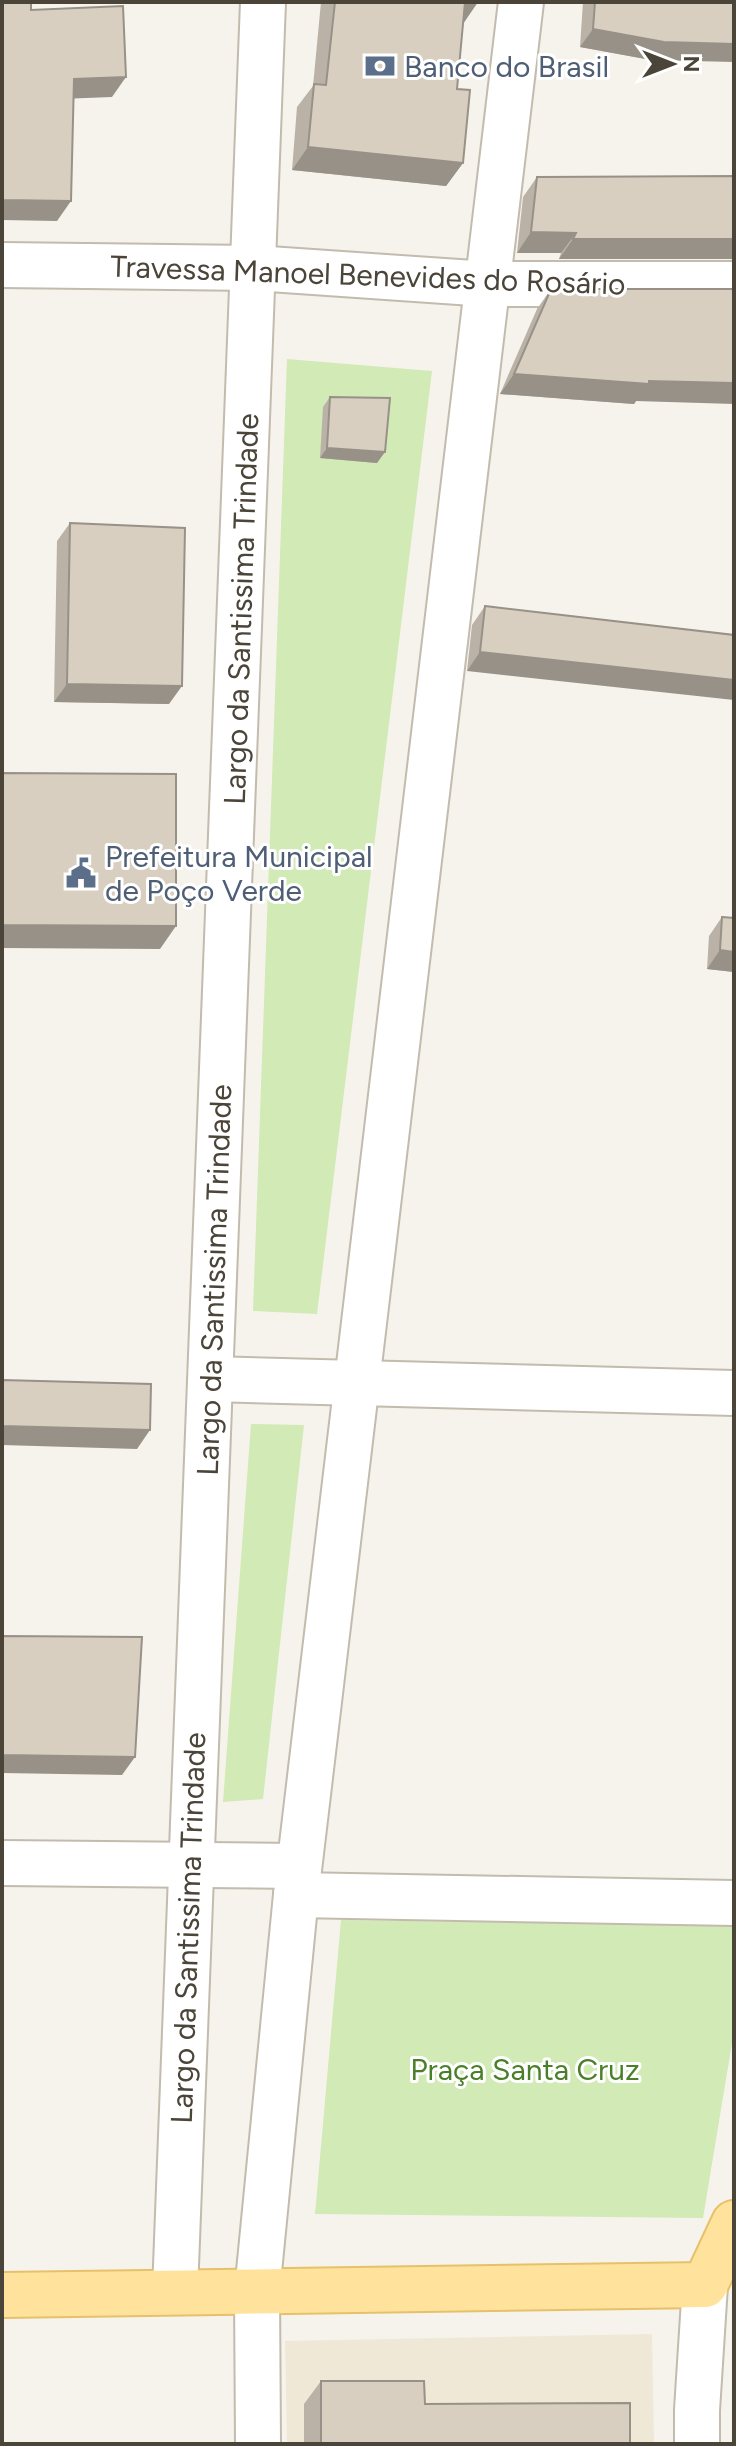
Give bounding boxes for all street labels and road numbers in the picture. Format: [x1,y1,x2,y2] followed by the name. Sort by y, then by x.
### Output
[110,248,626,302] street label: Travessa Manoel Benevides do Rosário
[216,413,266,805] street label: Largo da Santissima Trindade
[189,1084,239,1476] street label: Largo da Santissima Trindade
[163,1732,213,2124] street label: Largo da Santissima Trindade

